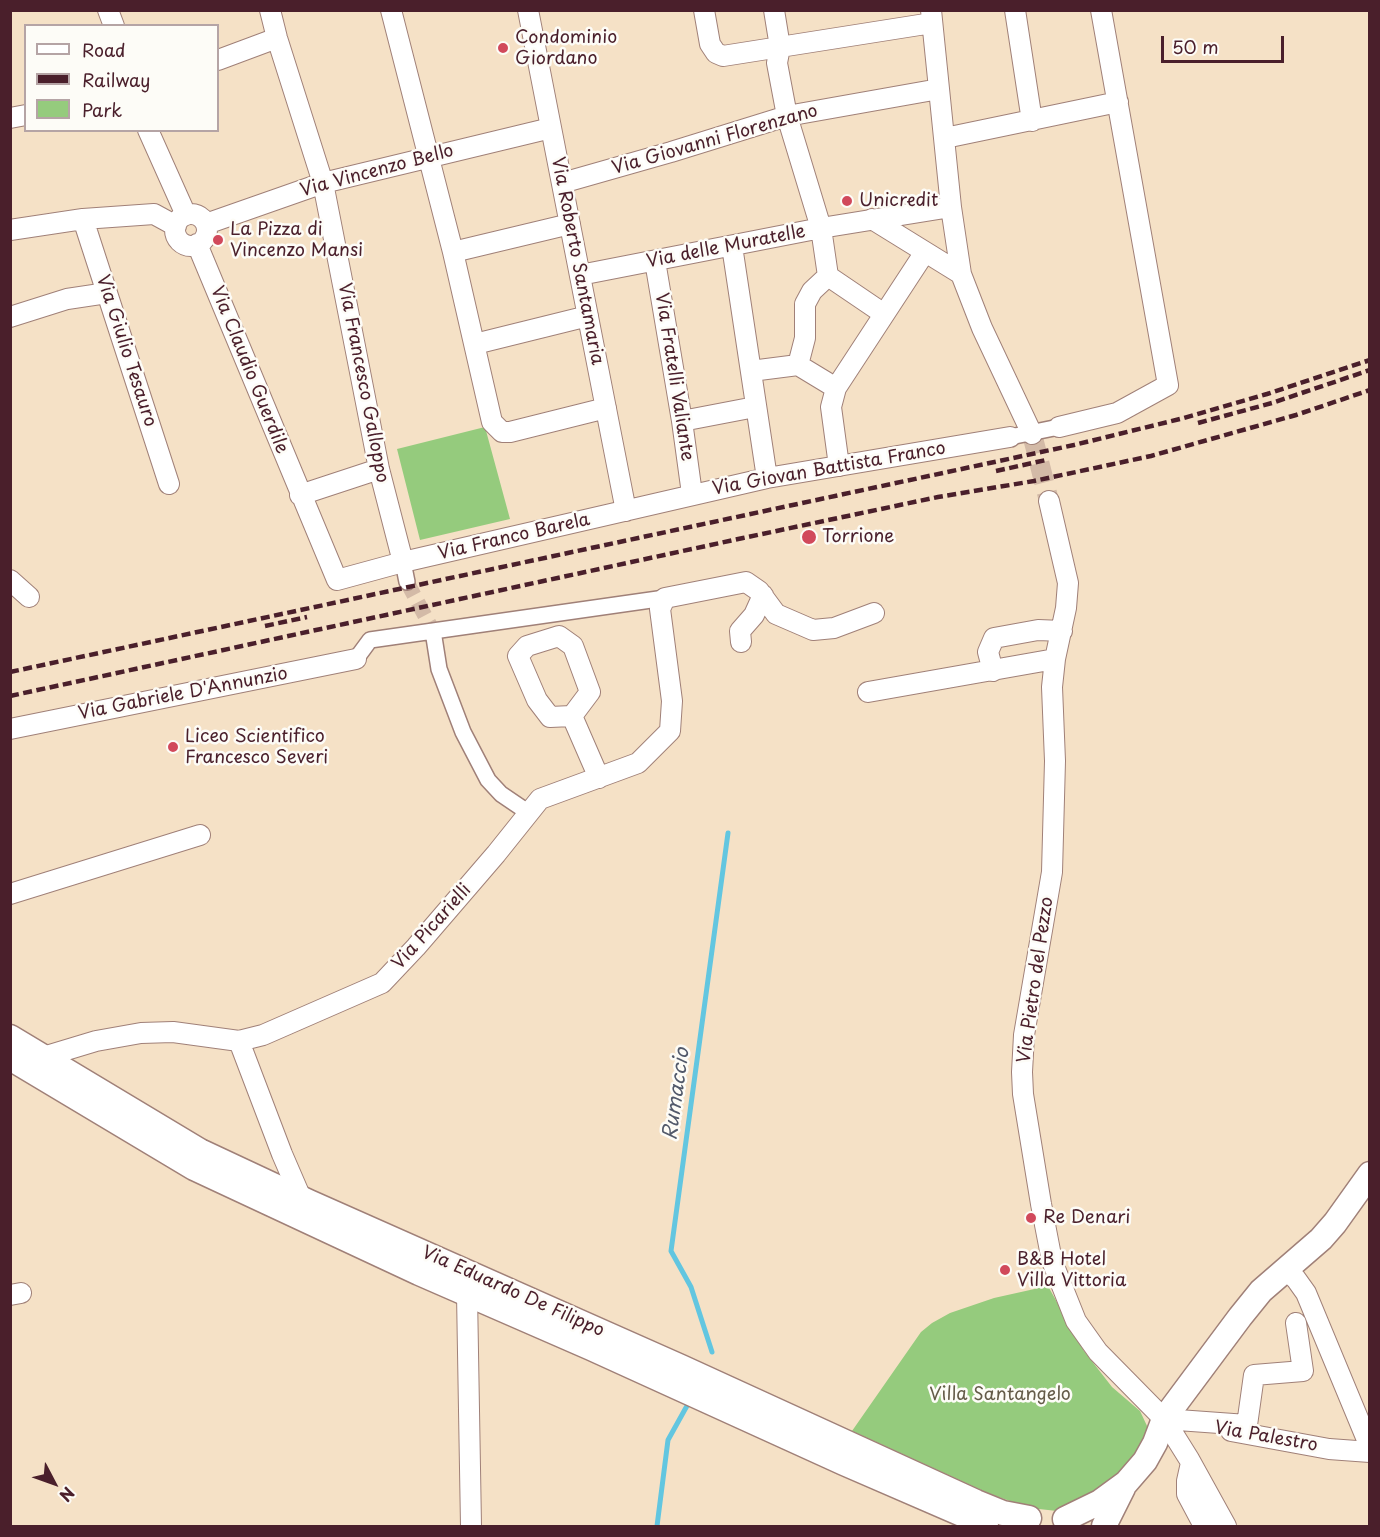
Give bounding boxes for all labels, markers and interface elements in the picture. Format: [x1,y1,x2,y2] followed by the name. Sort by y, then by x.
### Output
[24,24,219,132] legend
[1164,24,1287,62] scale bar
[515,27,617,70] place label: Condominio Giordano
[1172,33,1219,60] text: 50 m
[82,36,126,63] text: Road
[496,41,510,55] marker: Condominio Giordano
[82,66,150,93] text: Railway
[82,96,122,123] text: Park
[610,100,820,180] street label: Via Giovanni Florenzano
[298,140,456,202] street label: Via Vincenzo Bello
[546,155,608,367] street label: Via Roberto Santamaria
[859,190,938,212] place label: Unicredit
[840,194,854,208] marker: Unicredit
[230,219,363,262] place label: La Pizza di Vincenzo Mansi
[645,221,807,273] street label: Via delle Muratelle
[211,233,225,247] marker: La Pizza di Vincenzo Mansi
[91,272,161,430] street label: Via Giulio Tesauro
[333,281,393,485] street label: Via Francesco Galloppo
[205,283,293,457] street label: Via Claudio Guerdile
[650,291,698,463] street label: Via Fratelli Valiante
[711,438,947,500] street label: Via Giovan Battista Franco
[436,509,592,565] street label: Via Franco Barela
[822,526,894,548] place label: Torrione
[800,528,818,546] marker: Torrione
[76,663,290,725] street label: Via Gabriele D'Annunzio
[185,726,328,768] place label: Liceo Scientifico Francesco Severi
[166,740,180,754] marker: Liceo Scientifico Francesco Severi
[388,880,476,974] street label: Via Picarielli
[1014,895,1058,1065] street label: Via Pietro del Pezzo
[659,1046,695,1142] water label: Rumaccio
[1043,1207,1130,1229] place label: Re Denari
[1024,1211,1038,1225] marker: Re Denari
[418,1242,608,1342] street label: Via Eduardo De Filippo
[1017,1249,1126,1292] place label: B&B Hotel Villa Vittoria
[998,1263,1012,1277] marker: B&B Hotel Villa Vittoria
[929,1384,1071,1406] park label: Villa Santangelo
[1213,1417,1319,1457] street label: Via Palestro
[24,1453,84,1513] north arrow
[54,1482,81,1507] text: N

